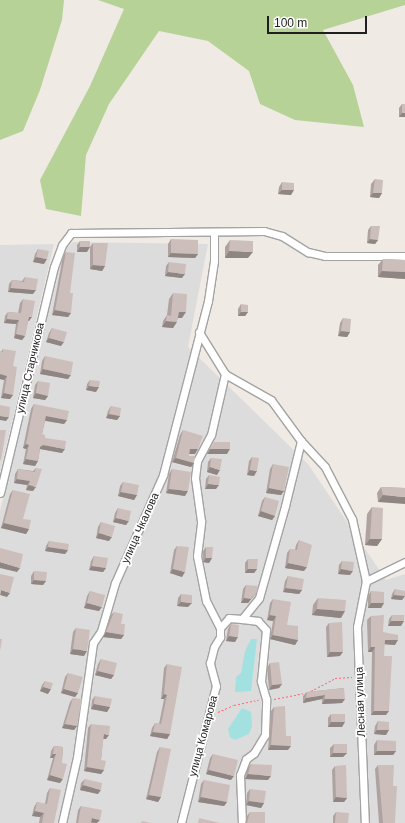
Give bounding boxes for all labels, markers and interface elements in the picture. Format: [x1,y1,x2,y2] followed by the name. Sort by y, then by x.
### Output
[269,8,369,34] scale bar
[274,16,307,30] text: 100 m
[13,321,47,415] street label: улица Старчикова
[118,490,162,566] street label: улица Чкалова
[352,667,368,737] street label: Лесная улица
[186,694,220,778] street label: улица Комарова

